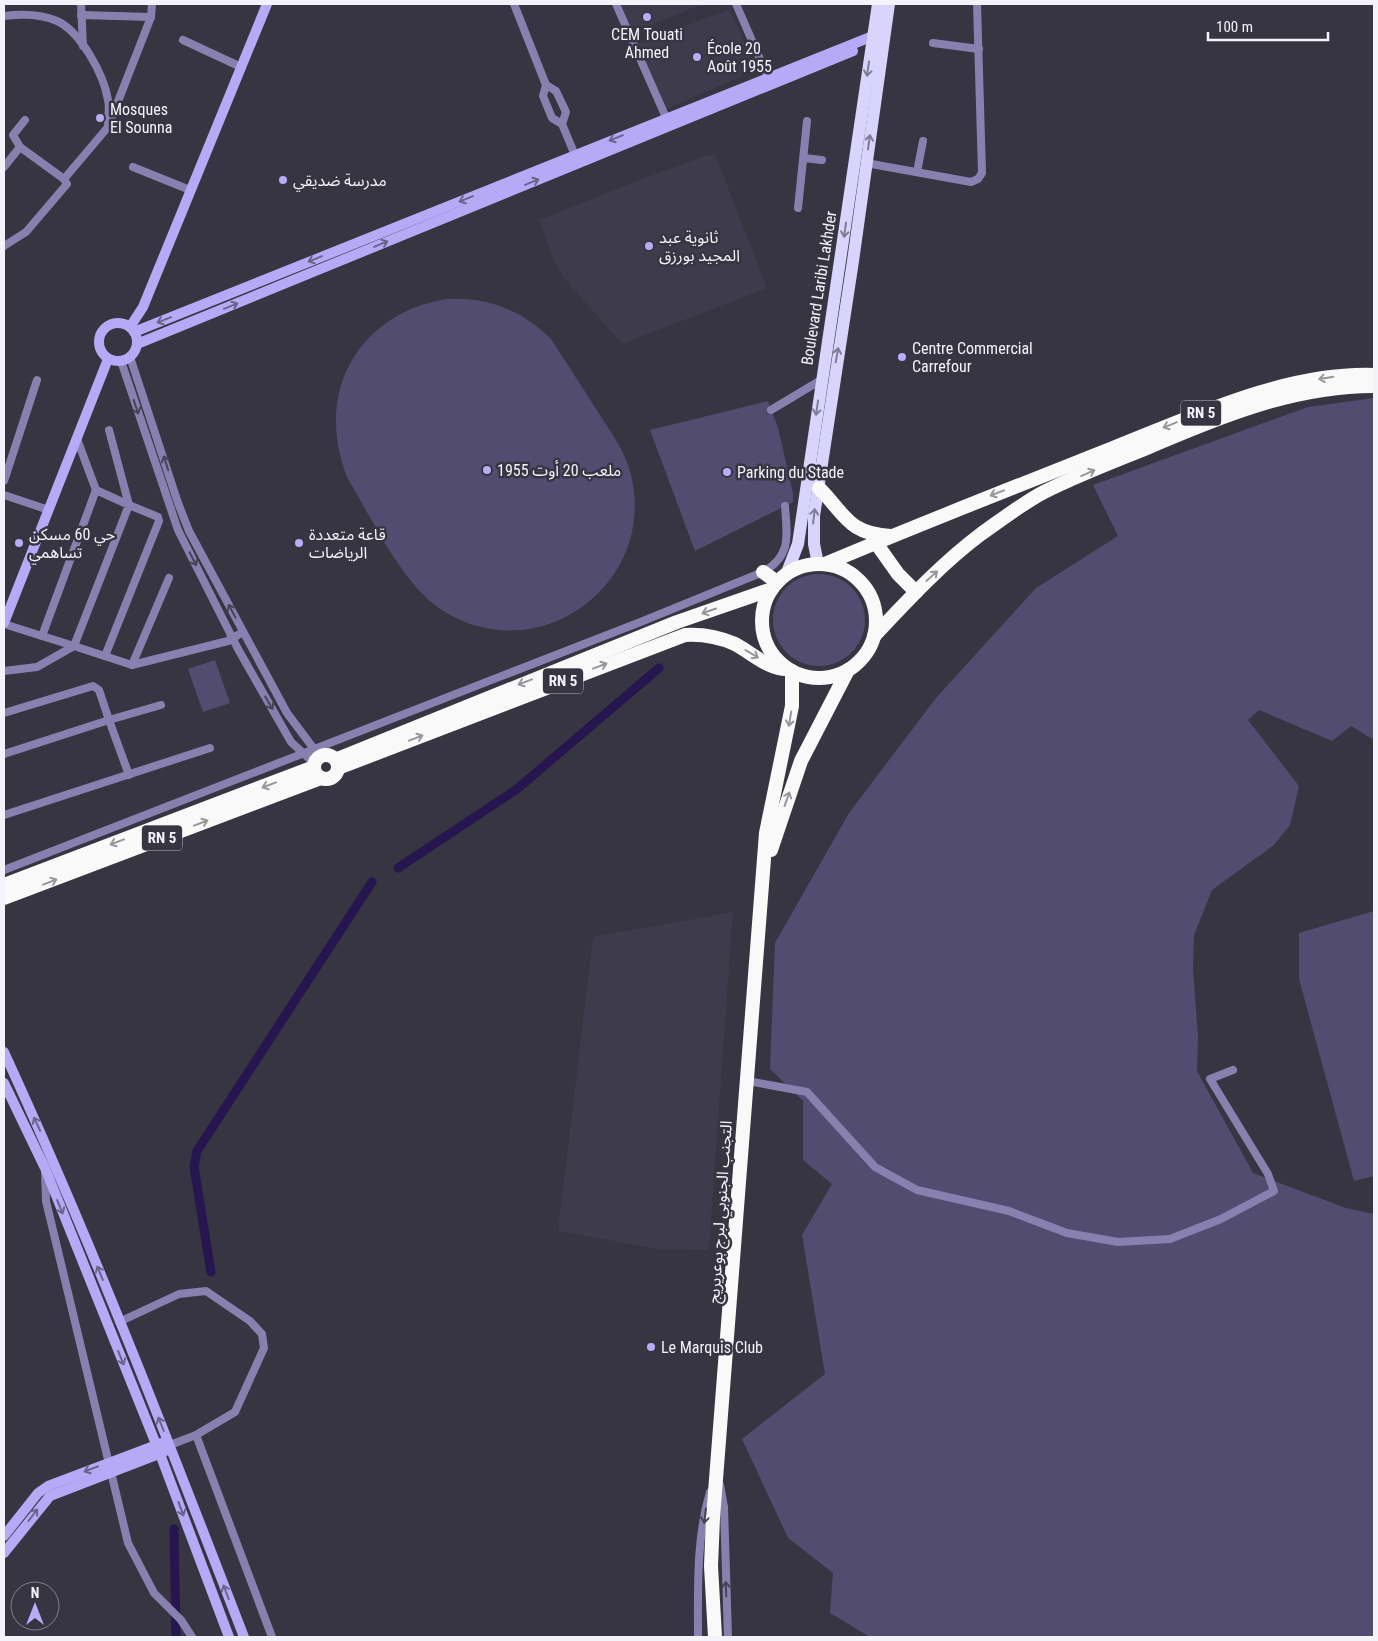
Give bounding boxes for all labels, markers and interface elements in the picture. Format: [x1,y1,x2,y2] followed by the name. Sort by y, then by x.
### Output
[1208,10,1328,42] scale bar
[641,11,653,23] marker: CEM Touati Ahmed
[1216,18,1253,36] text: 100 m
[611,25,683,62] place label: CEM Touati Ahmed
[707,39,772,76] place label: École 20 Août 1955
[691,51,703,63] marker: École 20 Août 1955
[862,61,872,77] one-way arrow
[110,100,173,137] place label: Mosques El Sounna
[94,112,106,124] marker: Mosques El Sounna
[609,134,624,144] one-way arrow
[864,135,874,151] one-way arrow
[293,171,387,192] place label: مدرسة ضديقي
[277,174,289,186] marker: مدرسة ضديقي
[524,177,539,186] one-way arrow
[458,195,474,204] one-way arrow
[797,209,841,366] street label: Boulevard Laribi Lakhder
[840,222,850,238] one-way arrow
[659,228,740,265] place label: ثانوية عبد المجيد بورزق
[373,239,388,248] one-way arrow
[643,240,655,252] marker: ثانوية عبد المجيد بورزق
[308,255,323,265] one-way arrow
[223,300,238,310] one-way arrow
[157,316,172,325] one-way arrow
[912,339,1033,376] place label: Centre Commercial Carrefour
[833,347,843,363] one-way arrow
[896,351,908,363] marker: Centre Commercial Carrefour
[1318,374,1334,384] one-way arrow
[132,399,142,415] one-way arrow
[812,400,822,416] one-way arrow
[1181,400,1221,426] road number: RN 5
[1163,421,1179,430] one-way arrow
[161,455,171,471] one-way arrow
[497,460,621,480] place label: ملعب 20 أوت 1955
[737,463,844,482] place label: Parking du Stade
[481,464,493,476] marker: ملعب 20 أوت 1955
[721,466,733,478] marker: Parking du Stade
[1080,468,1095,477] one-way arrow
[990,489,1005,498] one-way arrow
[809,508,819,524] one-way arrow
[29,525,115,564] place label: حي 60 مسكن تساهمي
[309,525,386,562] place label: قاعة متعددة الرياضات
[13,537,25,549] marker: حي 60 مسكن تساهمي
[293,537,305,549] marker: قاعة متعددة الرياضات
[188,552,198,567] one-way arrow
[926,570,939,582] one-way arrow
[227,604,236,619] one-way arrow
[702,607,718,616] one-way arrow
[745,650,759,660] one-way arrow
[592,661,607,670] one-way arrow
[543,668,583,694] road number: RN 5
[518,678,533,687] one-way arrow
[264,695,274,710] one-way arrow
[785,711,795,727] one-way arrow
[408,733,423,742] one-way arrow
[262,780,277,790] one-way arrow
[783,792,792,808] one-way arrow
[193,818,208,827] one-way arrow
[142,826,182,850] road number: RN 5
[110,838,125,847] one-way arrow
[42,877,57,886] one-way arrow
[32,1117,41,1132] one-way arrow
[704,1120,739,1304] street label: التجنب الجنوبي لبرج بوعريريج
[56,1199,65,1214] one-way arrow
[95,1266,104,1282] one-way arrow
[661,1338,763,1357] place label: Le Marquis Club
[645,1341,657,1353] marker: Le Marquis Club
[117,1350,126,1365] one-way arrow
[156,1417,166,1432] one-way arrow
[84,1465,99,1474] one-way arrow
[177,1501,186,1516] one-way arrow
[700,1508,710,1524] one-way arrow
[28,1509,39,1522] one-way arrow
[10,1581,60,1631] north arrow
[721,1581,731,1597] one-way arrow
[31,1585,39,1601] text: N
[221,1585,230,1600] one-way arrow

